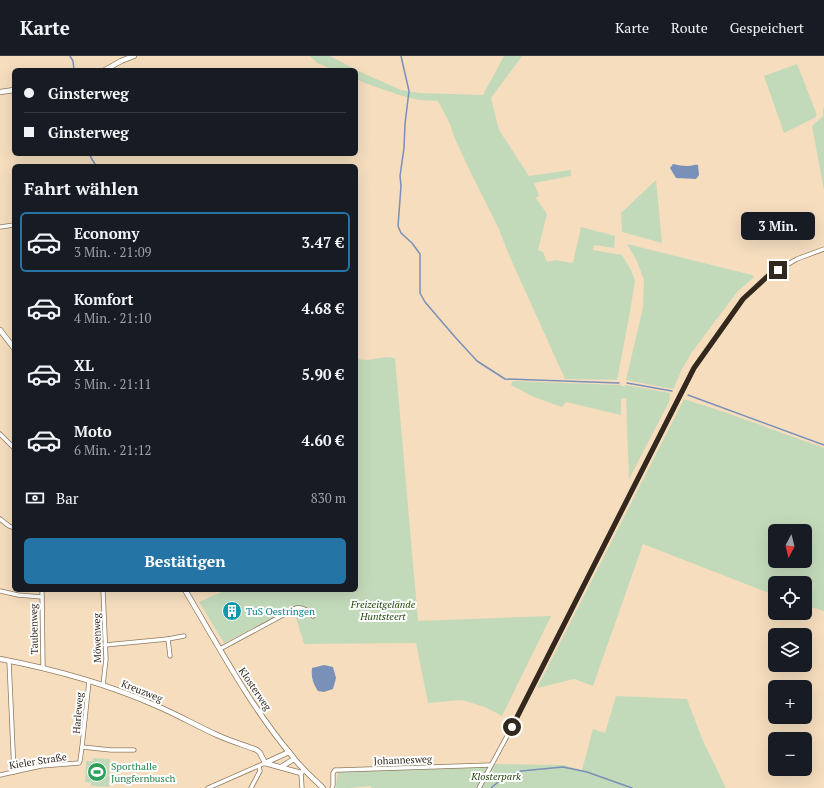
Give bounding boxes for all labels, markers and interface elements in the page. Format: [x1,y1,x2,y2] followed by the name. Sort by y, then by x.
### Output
[20,15,70,40] text: Karte
[615,18,649,37] text: Karte
[671,18,708,37] text: Route
[730,18,804,37] text: Gespeichert
[48,83,129,103] text: Ginsterweg
[48,122,129,142] text: Ginsterweg
[24,176,139,200] text: Fahrt wählen
[741,212,815,240] callout: 3 Min.
[758,217,798,235] text: 3 Min.
[74,223,139,243] text: Economy
[26,224,62,260] icon: car
[302,232,344,252] text: 3.47 €
[74,243,152,261] text: 3 Min. · 21:09
[769,261,787,279] route end
[74,289,133,309] text: Komfort
[26,290,62,326] icon: car
[302,298,344,318] text: 4.68 €
[74,309,152,327] text: 4 Min. · 21:10
[74,355,94,375] text: XL
[26,356,62,392] icon: car
[302,364,344,384] text: 5.90 €
[74,375,152,393] text: 5 Min. · 21:11
[74,421,112,441] text: Moto
[26,422,62,458] icon: car
[302,430,344,450] text: 4.60 €
[74,441,152,459] text: 6 Min. · 21:12
[24,487,46,509] icon: cash
[56,488,79,508] text: Bar
[311,489,346,507] text: 830 m
[768,524,812,568] north arrow
[768,524,812,776] map controls
[24,538,346,584] button: Bestätigen
[768,576,812,620] button: locate
[350,598,416,623] park label: Freizeitgelände Huntsteert
[221,600,243,622] building icon: TuS Oestringen
[27,603,41,654] street label: Taubenweg
[246,605,315,618] place label: TuS Oestringen
[90,612,104,663] street label: Möwenweg
[768,628,812,672] button: layers
[236,665,275,714] street label: Klosterweg
[119,677,165,705] street label: Kreuzweg
[768,680,812,724] button: +
[70,691,86,734] street label: Harleweg
[503,718,521,736] route start
[768,732,812,776] button: −
[8,750,68,772] street label: Kieler Straße
[374,752,433,768] street label: Johannesweg
[111,760,176,785] place label: Sporthalle Jungfernbusch
[86,761,108,783] sports icon: Sporthalle Jungfernbusch
[470,770,521,783] park label: Klosterpark

